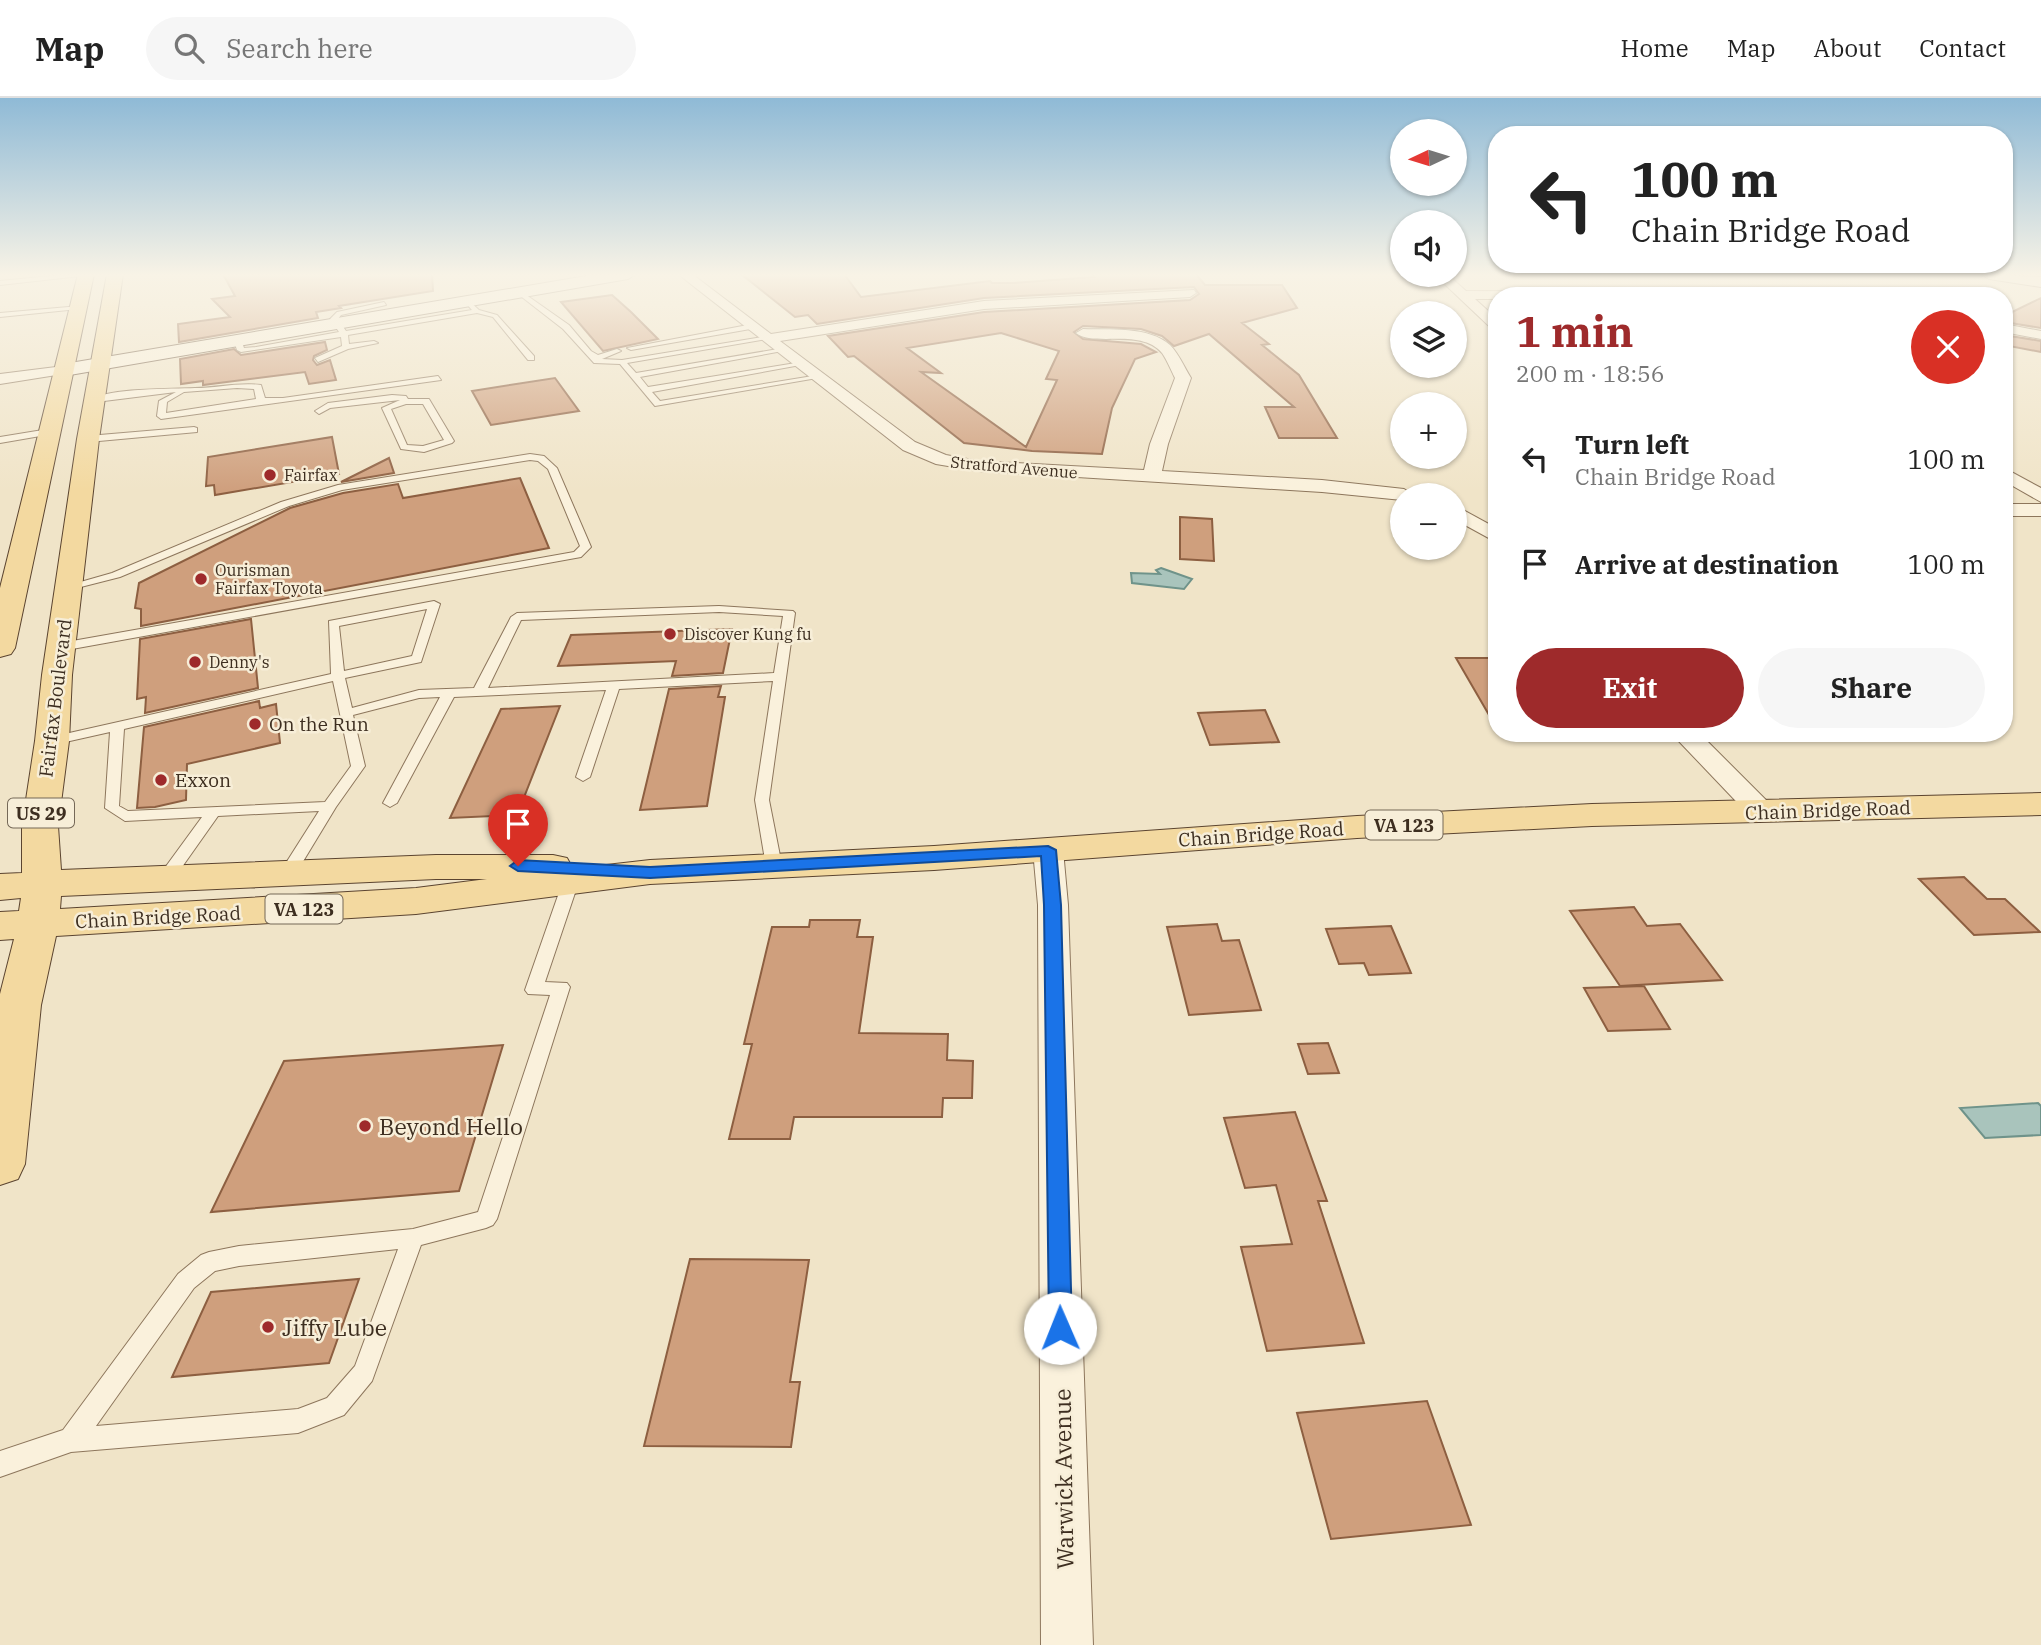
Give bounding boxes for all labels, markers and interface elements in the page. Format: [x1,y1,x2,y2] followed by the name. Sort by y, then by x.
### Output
[146,17,636,80] search box
[35,27,104,70] text: Map
[170,29,208,67] icon: search
[226,31,373,65] text: Search here
[1621,32,1689,64] text: Home
[1727,32,1775,64] text: Map
[1813,32,1881,64] text: About
[1919,32,2006,64] text: Contact
[1390,119,1466,196] north arrow
[1390,119,1467,560] map controls
[1631,147,1778,210] text: 100 m
[1516,154,1607,245] icon: left
[1631,209,1910,251] text: Chain Bridge Road
[1390,210,1467,287] button: sound
[1390,301,1467,378] button: layers
[1516,304,1634,359] text: 1 min
[1911,310,1985,384] button: close
[1516,358,1665,388] text: 200 m · 18:56
[1390,392,1467,469] button: +
[1575,427,1689,461] text: Turn left
[1516,440,1554,478] icon: left
[1907,442,1985,476] text: 100 m
[950,451,1078,483] street label: Stratford Avenue
[1575,461,1776,491] text: Chain Bridge Road
[284,465,338,485] place label: Fairfax
[262,467,278,483] marker: Fairfax
[1390,483,1467,560] button: −
[1516,545,1554,583] icon: arrive
[1575,547,1839,581] text: Arrive at destination
[1907,547,1985,581] text: 100 m
[215,560,323,598] place label: Ourisman Fairfax Toyota
[193,571,209,587] marker: Ourisman Fairfax Toyota
[33,617,77,779] street label: Fairfax Boulevard
[684,624,812,644] place label: Discover Kung fu
[662,626,678,642] marker: Discover Kung fu
[1516,648,1744,728] button: Exit
[1758,648,1985,728] button: Share
[209,652,270,672] place label: Denny's
[187,654,203,670] marker: Denny's
[269,712,369,736] place label: On the Run
[247,716,263,732] marker: On the Run
[175,768,231,792] place label: Exxon
[153,772,169,788] marker: Exxon
[488,794,548,866] pin
[1745,795,1911,825] street label: Chain Bridge Road
[8,798,74,828] road number: US 29
[499,805,537,843] icon: arrive
[1366,810,1442,840] road number: VA 123
[1177,816,1345,852] street label: Chain Bridge Road
[266,894,342,924] road number: VA 123
[75,901,241,933] street label: Chain Bridge Road
[379,1111,523,1141] place label: Beyond Hello
[357,1118,373,1134] marker: Beyond Hello
[1023,1291,1097,1365] position arrow
[282,1312,387,1342] place label: Jiffy Lube
[260,1319,276,1335] marker: Jiffy Lube
[1046,1388,1080,1570] street label: Warwick Avenue

